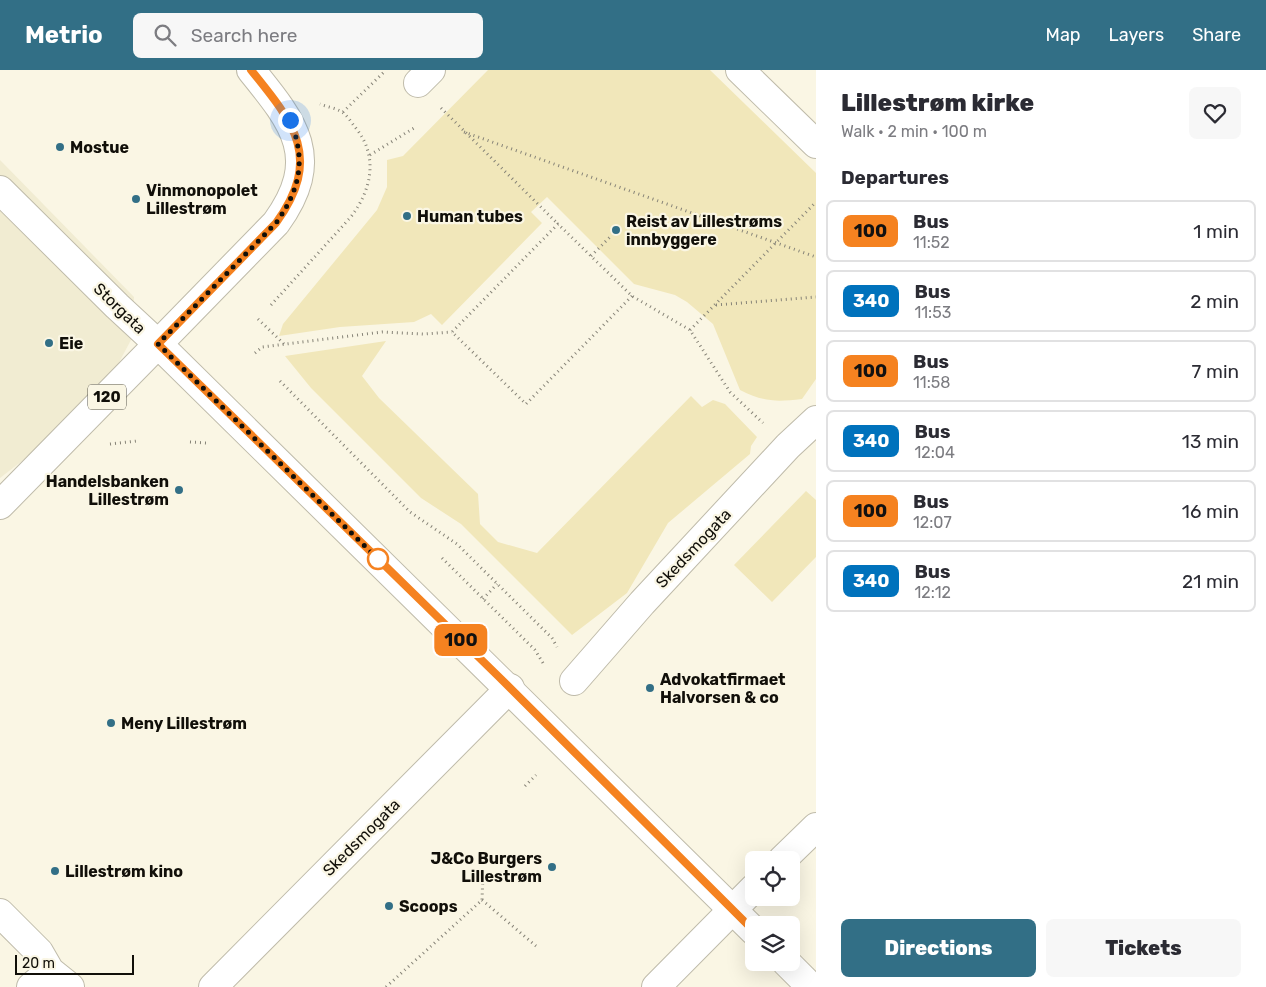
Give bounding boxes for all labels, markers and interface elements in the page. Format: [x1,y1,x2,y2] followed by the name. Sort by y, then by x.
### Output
[133,13,483,58] search box
[25,21,103,49] text: Metrio
[151,21,179,49] icon: search
[191,24,297,47] text: Search here
[1046,24,1081,46] text: Map
[1109,24,1164,46] text: Layers
[1192,24,1241,46] text: Share
[1189,87,1241,139] button: heart
[841,89,1034,117] text: Lillestrøm kirke
[278,108,303,133] your location
[841,122,987,141] text: Walk · 2 min · 100 m
[70,138,129,157] place label: Mostue
[54,141,66,153] marker: Mostue
[841,166,949,189] text: Departures
[146,181,258,218] place label: Vinmonopolet Lillestrøm
[130,193,142,205] marker: Vinmonopolet Lillestrøm
[417,207,523,226] place label: Human tubes
[401,210,413,222] marker: Human tubes
[913,210,949,233] text: Bus
[626,212,782,249] place label: Reist av Lillestrøms innbyggere
[854,220,887,242] text: 100
[1193,220,1239,243] text: 1 min
[610,224,622,236] marker: Reist av Lillestrøms innbyggere
[913,233,950,252] text: 11:52
[90,279,150,338] street label: Storgata
[914,280,950,303] text: Bus
[853,290,889,312] text: 340
[1190,290,1239,313] text: 2 min
[914,303,951,322] text: 11:53
[59,334,83,353] place label: Eie
[43,337,55,349] marker: Eie
[913,350,949,373] text: Bus
[854,360,887,382] text: 100
[1192,360,1239,383] text: 7 min
[913,373,950,392] text: 11:58
[88,384,126,410] road number: 120
[914,420,950,443] text: Bus
[853,430,889,452] text: 340
[1182,430,1239,453] text: 13 min
[914,443,955,462] text: 12:04
[46,472,169,509] place label: Handelsbanken Lillestrøm
[173,484,185,496] marker: Handelsbanken Lillestrøm
[913,490,949,513] text: Bus
[854,500,887,522] text: 100
[1182,500,1239,523] text: 16 min
[652,505,735,592] street label: Skedsmogata
[913,513,952,532] text: 12:07
[367,548,389,570] unlabelled marker
[914,560,950,583] text: Bus
[853,570,889,592] text: 340
[1182,570,1239,593] text: 21 min
[914,583,951,602] text: 12:12
[432,624,490,656] line badge: 100
[444,629,478,651] text: 100
[660,670,786,707] place label: Advokatfirmaet Halvorsen & co
[644,682,656,694] marker: Advokatfirmaet Halvorsen & co
[121,714,247,733] place label: Meny Lillestrøm
[105,717,117,729] marker: Meny Lillestrøm
[319,795,404,880] street label: Skedsmogata
[431,849,542,886] place label: J&Co Burgers Lillestrøm
[745,851,800,971] map controls
[745,851,800,906] button: locate
[546,861,558,873] marker: J&Co Burgers Lillestrøm
[65,862,183,881] place label: Lillestrøm kino
[49,865,61,877] marker: Lillestrøm kino
[399,897,458,916] place label: Scoops
[383,900,395,912] marker: Scoops
[745,916,800,971] button: layers
[841,919,1036,977] button: Directions
[1046,919,1241,977] button: Tickets
[15,952,134,975] scale bar
[22,955,55,972] text: 20 m

